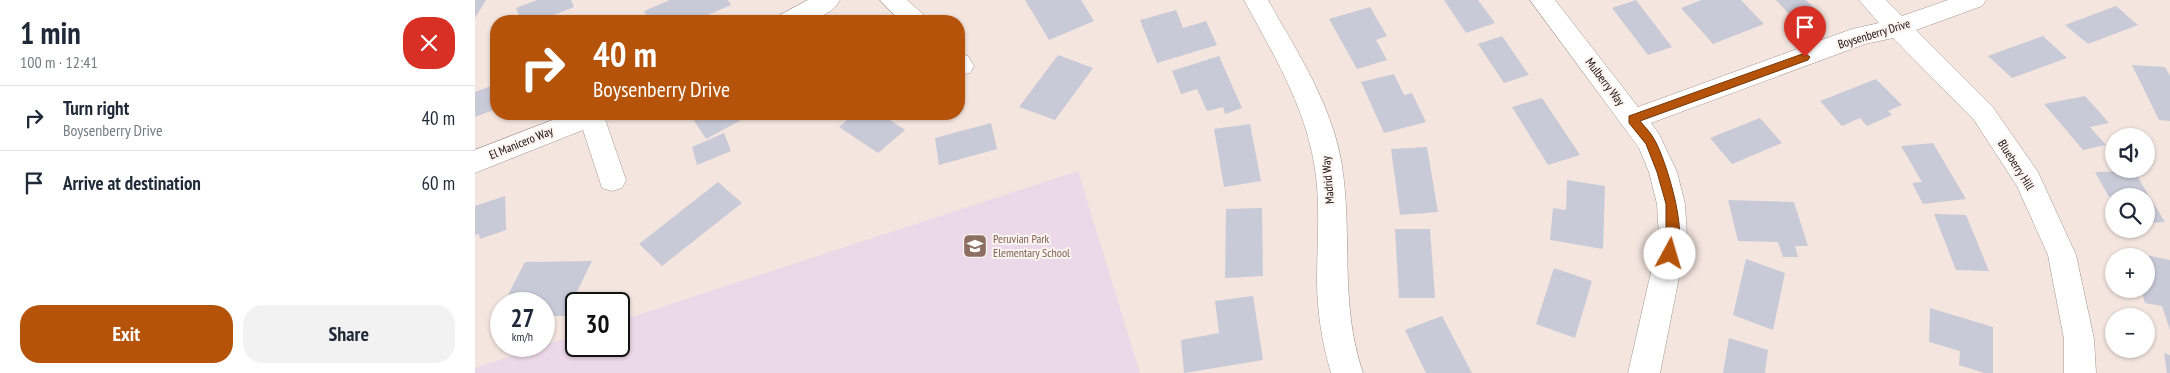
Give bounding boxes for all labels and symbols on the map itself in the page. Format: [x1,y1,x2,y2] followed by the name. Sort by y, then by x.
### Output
[1784,6,1826,57] pin
[1836,15,1912,52] street label: Boysenberry Drive
[1583,55,1628,109] street label: Mulberry Way
[487,123,555,162] street label: El Manicero Way
[1995,137,2038,193] street label: Blueberry Hill
[1318,155,1337,205] street label: Madrid Way
[1643,227,1695,279] position arrow
[993,231,1070,260] place label: Peruvian Park Elementary School
[962,233,988,259] school or university icon: Peruvian Park Elementary School
[565,292,630,357] speed limit sign: 30

